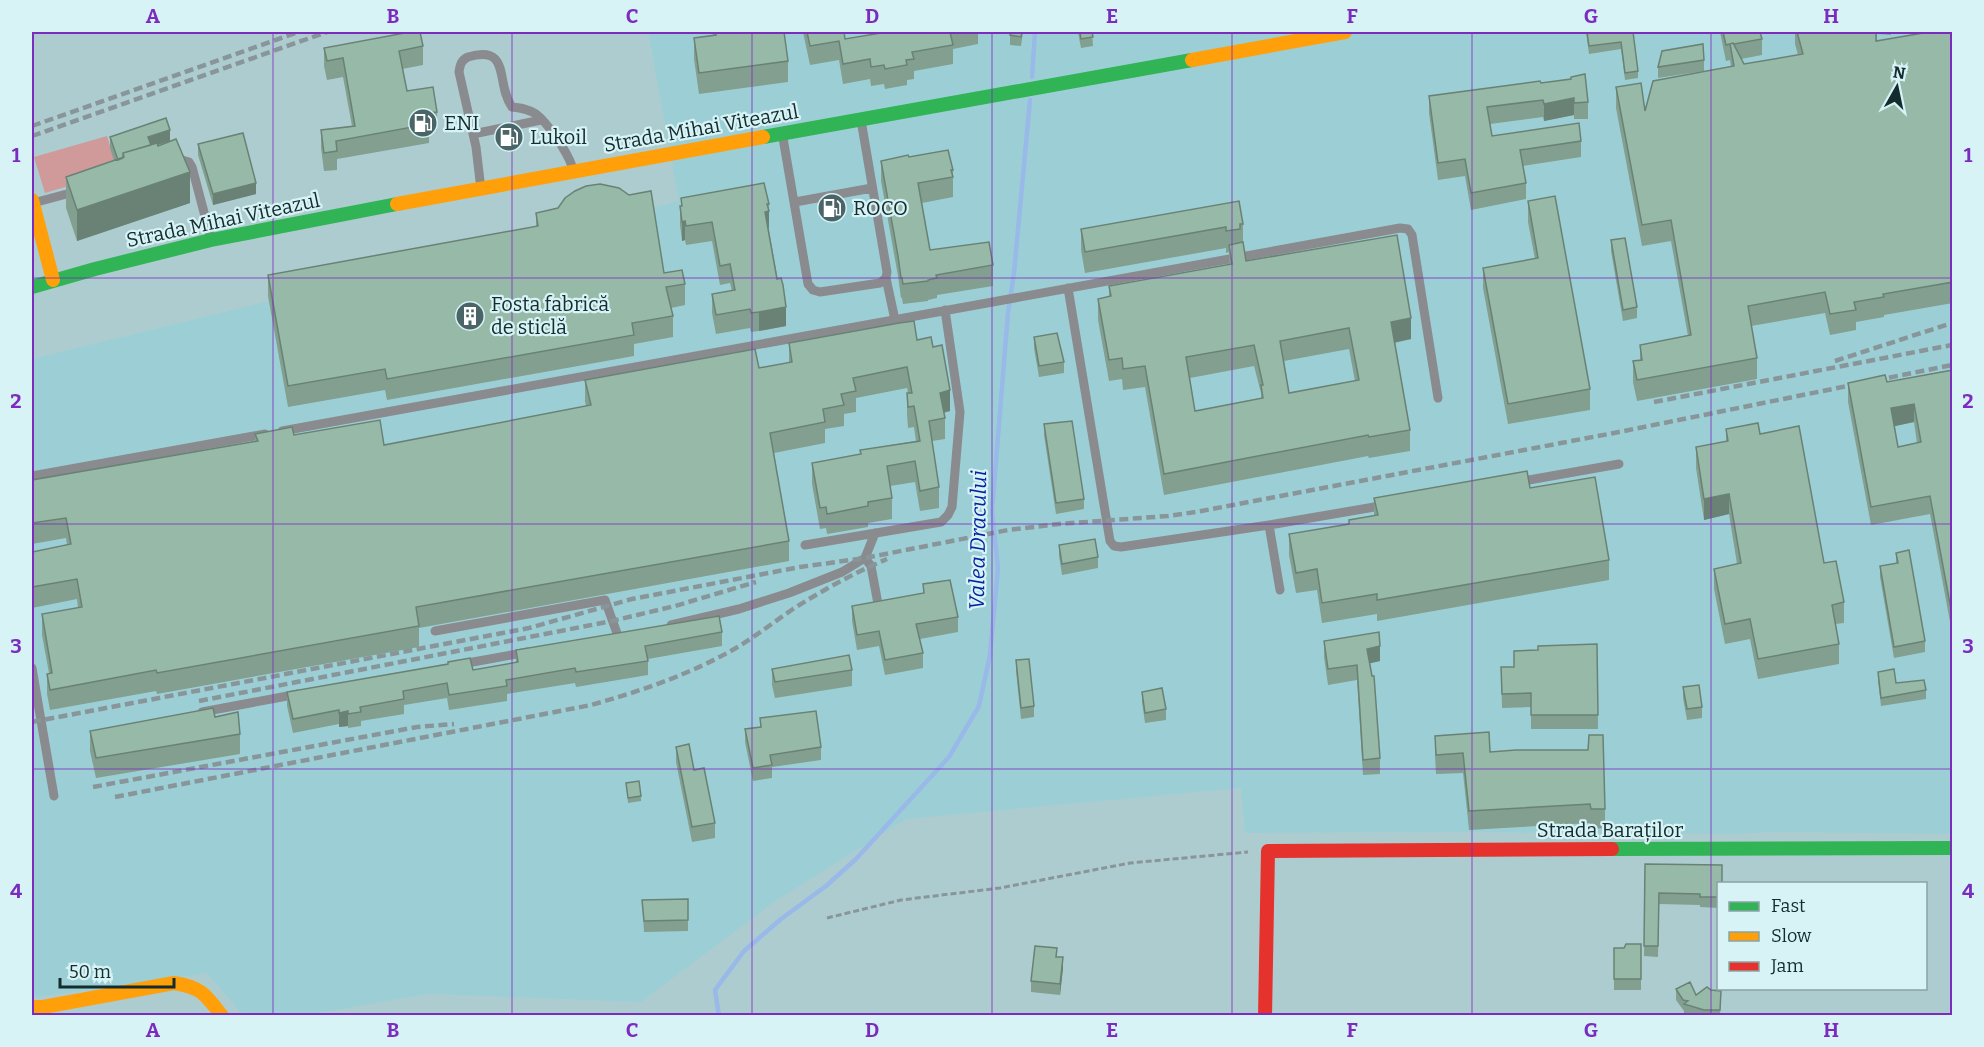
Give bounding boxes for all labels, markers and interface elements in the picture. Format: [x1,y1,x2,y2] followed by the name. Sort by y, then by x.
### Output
[146,4,161,28] text: A
[387,4,400,28] text: B
[626,4,638,28] text: C
[865,4,879,28] text: D
[1106,4,1118,28] text: E
[1346,4,1358,28] text: F
[1584,4,1598,28] text: G
[1823,4,1839,28] text: H
[1867,57,1927,117] north arrow
[1892,62,1907,83] text: N
[602,99,800,157] street label: Strada Mihai Viteazul
[407,107,439,139] fuel station icon: ENI
[444,111,479,135] place label: ENI
[493,121,525,153] fuel station icon: Lukoil
[530,125,587,149] place label: Lukoil
[12,143,21,167] text: 1
[1964,143,1973,167] text: 1
[124,188,322,252] street label: Strada Mihai Viteazul
[816,192,848,224] fuel station icon: ROCO
[853,196,908,220] place label: ROCO
[491,292,609,339] place label: Fosta fabrică de sticlă
[454,300,486,332] building icon: Fosta fabrică de sticlă
[10,389,22,413] text: 2
[1962,389,1974,413] text: 2
[964,470,992,610] water label: Valea Dracului
[10,634,22,658] text: 3
[1962,634,1974,658] text: 3
[1537,818,1683,843] street label: Strada Baraților
[10,879,22,903] text: 4
[1962,879,1974,903] text: 4
[1717,882,1927,990] legend
[1771,895,1806,917] text: Fast
[1771,925,1812,947] text: Slow
[60,951,174,989] scale bar
[1770,955,1804,977] text: Jam
[69,961,111,983] text: 50 m
[146,1018,161,1042] text: A
[387,1018,400,1042] text: B
[626,1018,638,1042] text: C
[865,1018,879,1042] text: D
[1106,1018,1118,1042] text: E
[1346,1018,1358,1042] text: F
[1584,1018,1598,1042] text: G
[1823,1018,1839,1042] text: H

